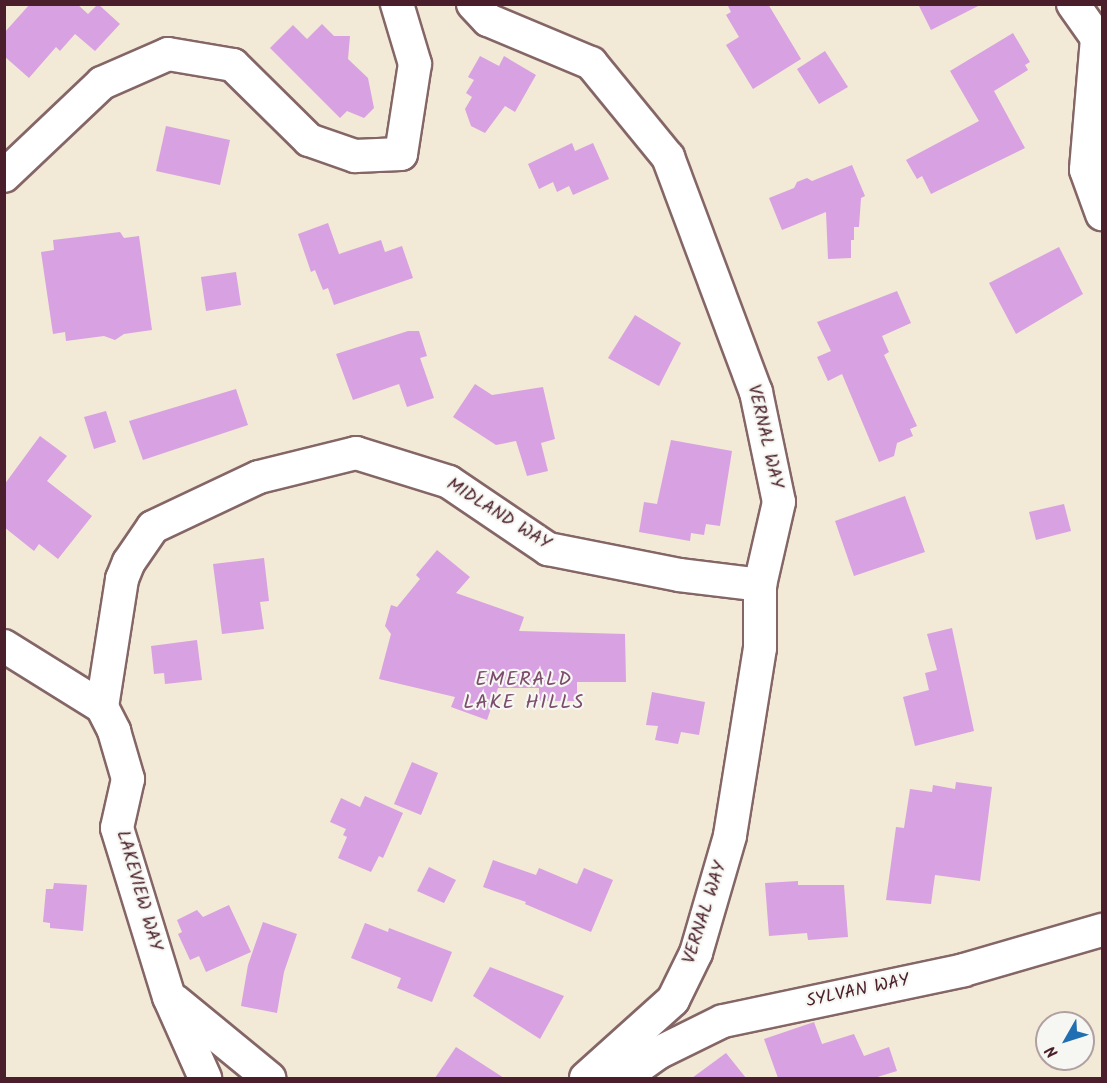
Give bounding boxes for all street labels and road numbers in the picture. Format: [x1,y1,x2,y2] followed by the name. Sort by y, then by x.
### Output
[742,383,786,491] street label: VERNAL WAY
[442,474,554,556] street label: MIDLAND WAY
[110,828,166,954] street label: LAKEVIEW WAY
[679,859,733,967] street label: VERNAL WAY
[804,971,912,1013] street label: SYLVAN WAY

